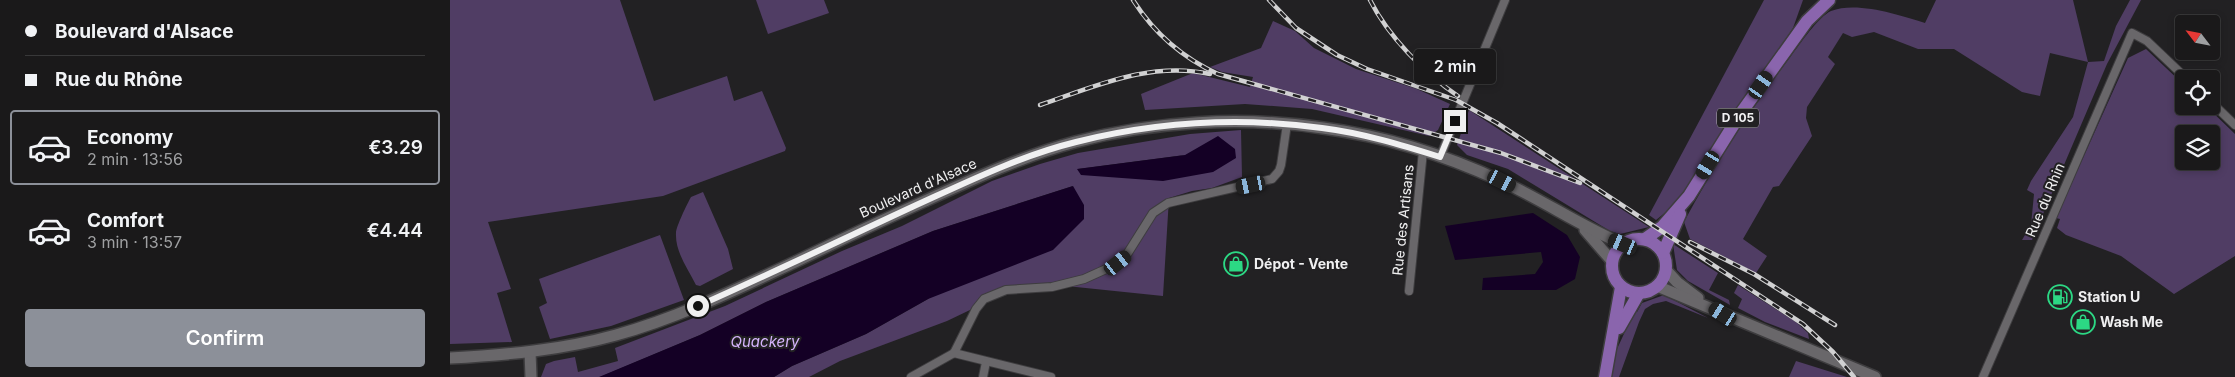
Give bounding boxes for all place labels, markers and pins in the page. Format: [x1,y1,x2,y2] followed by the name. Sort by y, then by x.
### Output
[1223,251,1249,277] shop icon: Dépot - Vente
[1254,255,1348,272] place label: Dépot - Vente
[2047,284,2073,310] fuel station icon: Station U
[2078,288,2140,305] place label: Station U
[2070,309,2096,335] shop icon: Wash Me
[2100,313,2163,330] place label: Wash Me

